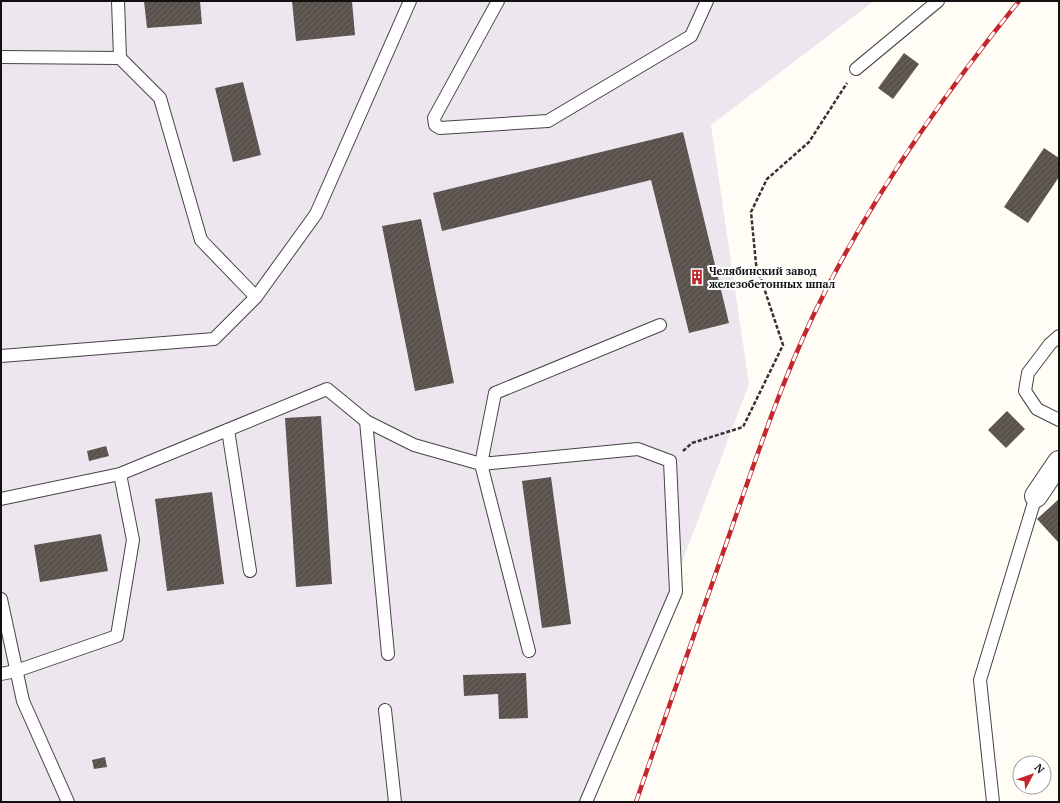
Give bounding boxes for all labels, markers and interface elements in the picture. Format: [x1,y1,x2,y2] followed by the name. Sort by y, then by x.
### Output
[709,264,836,291] place label: Челябинский завод железобетонных шпал
[688,268,706,286] building icon: Челябинский завод железобетонных шпал
[1012,755,1052,795] north arrow
[1032,761,1048,777] text: N

